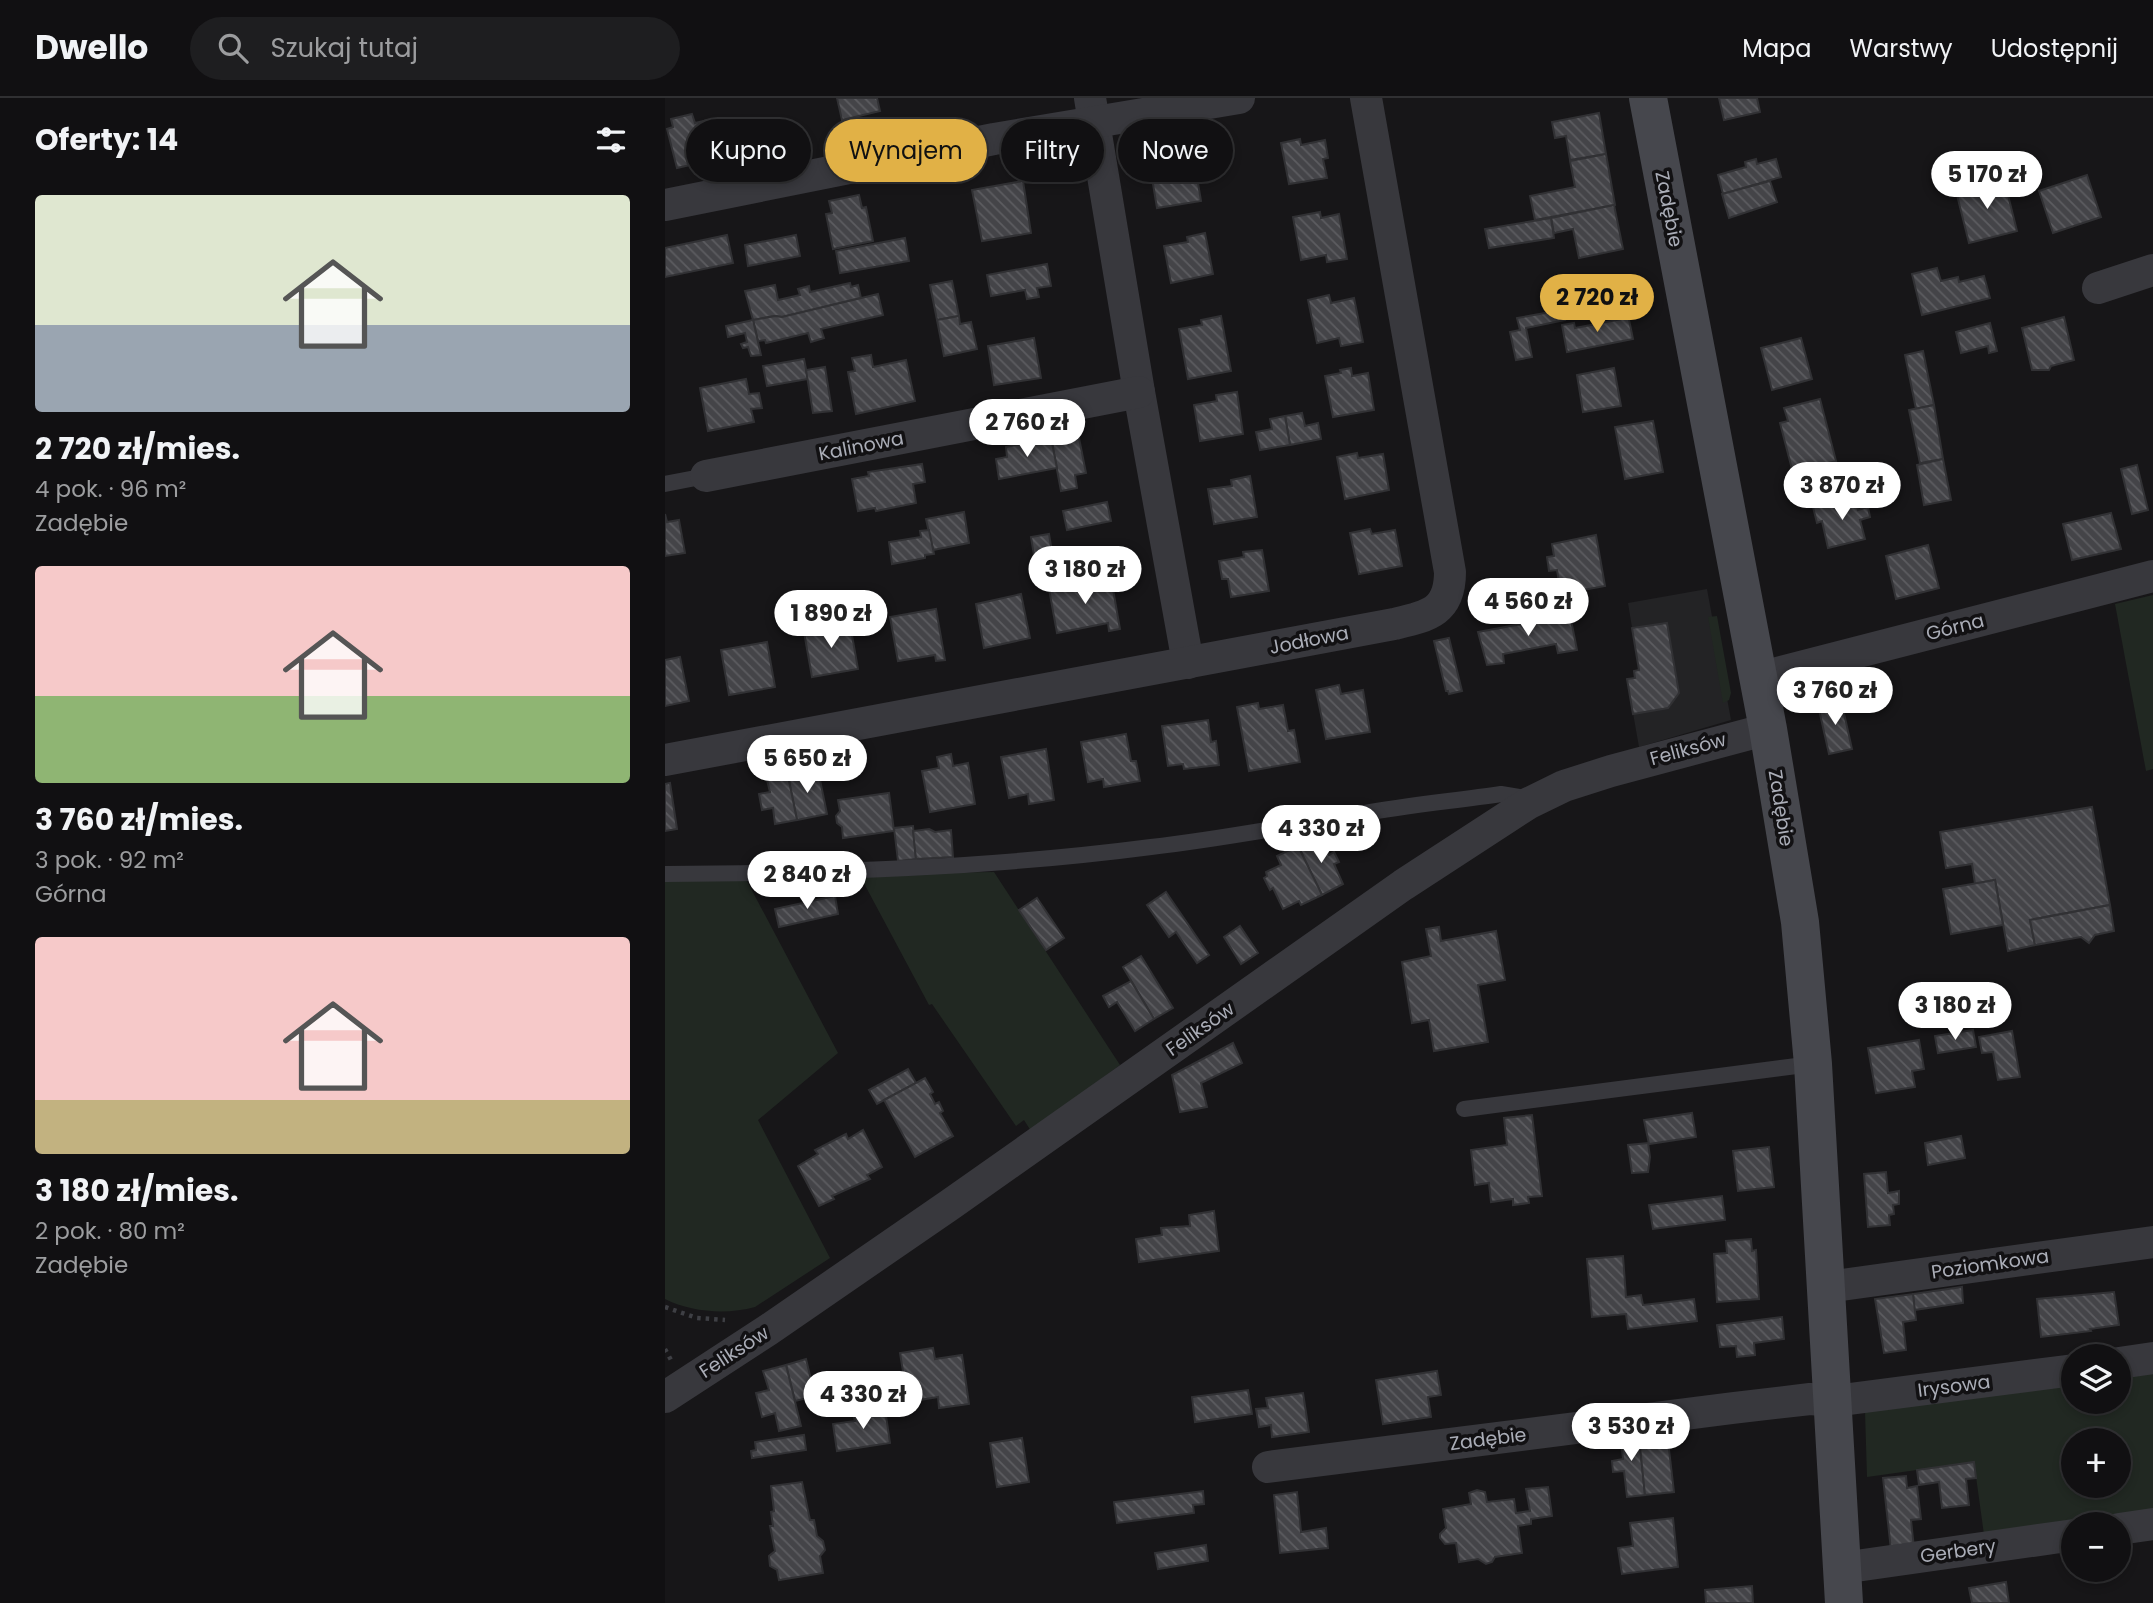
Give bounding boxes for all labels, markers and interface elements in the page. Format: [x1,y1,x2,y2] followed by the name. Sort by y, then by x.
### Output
[190,17,680,80] search box
[35,24,148,71] text: Dwello
[214,29,252,67] icon: search
[270,30,418,66] text: Szukaj tutaj
[1742,32,1812,65] text: Mapa
[1850,32,1953,65] text: Warstwy
[1991,32,2118,65] text: Udostępnij
[35,118,178,161] text: Oferty: 14
[686,119,811,182] chip: Kupno
[825,119,987,182] chip: Wynajem
[1001,119,1104,182] chip: Filtry
[1118,119,1233,182] chip: Nowe
[592,121,630,159] icon: filters
[1915,152,2059,211] pin: 5 170 zł
[1947,158,2027,190] text: 5 170 zł
[1648,169,1690,249] street label: Zadębie
[270,241,396,367] icon: home
[1525,274,1669,334] pin: 2 720 zł
[1556,281,1638,313] text: 2 720 zł
[955,400,1099,459] pin: 2 760 zł
[985,406,1069,438] text: 2 760 zł
[816,425,906,467] street label: Kalinowa
[35,427,240,470] text: 2 720 zł/mies.
[1770,462,1914,522] pin: 3 870 zł
[1800,469,1884,501] text: 3 870 zł
[35,473,186,505] text: 4 pok. · 96 m²
[35,507,128,539] text: Zadębie
[1013,546,1157,606] pin: 3 180 zł
[1044,553,1126,585] text: 3 180 zł
[1456,578,1600,638] pin: 4 560 zł
[1484,585,1572,617] text: 4 560 zł
[759,590,903,650] pin: 1 890 zł
[790,597,872,629] text: 1 890 zł
[1923,607,1987,647] street label: Górna
[270,612,396,738] icon: home
[1267,619,1351,661] street label: Jodłowa
[1763,668,1907,727] pin: 3 760 zł
[1793,674,1877,706] text: 3 760 zł
[1647,726,1730,772] street label: Feliksów
[735,736,879,795] pin: 5 650 zł
[763,742,851,774] text: 5 650 zł
[1762,768,1800,848] street label: Zadębie
[35,798,243,841] text: 3 760 zł/mies.
[1249,806,1393,865] pin: 4 330 zł
[1278,812,1364,844] text: 4 330 zł
[35,844,184,876] text: 3 pok. · 92 m²
[735,852,879,911] pin: 2 840 zł
[763,858,851,890] text: 2 840 zł
[35,878,106,910] text: Górna
[1883,982,2027,1042] pin: 3 180 zł
[270,983,396,1109] icon: home
[1914,989,1996,1021] text: 3 180 zł
[1160,995,1240,1062] street label: Feliksów
[35,1169,239,1212] text: 3 180 zł/mies.
[35,1215,185,1247] text: 2 pok. · 80 m²
[1929,1242,2051,1286] street label: Poziomkowa
[35,1249,128,1281] text: Zadębie
[694,1319,774,1385] street label: Feliksów
[2061,1344,2131,1582] map controls
[2061,1344,2131,1414] button: layers
[1916,1368,1992,1404] street label: Irysowa
[791,1372,935,1431] pin: 4 330 zł
[820,1378,906,1410] text: 4 330 zł
[1559,1404,1703,1463] pin: 3 530 zł
[1588,1410,1674,1442] text: 3 530 zł
[1448,1421,1528,1457] street label: Zadębie
[2061,1428,2131,1498] button: +
[2061,1512,2131,1582] button: −
[1918,1532,1998,1570] street label: Gerbery

